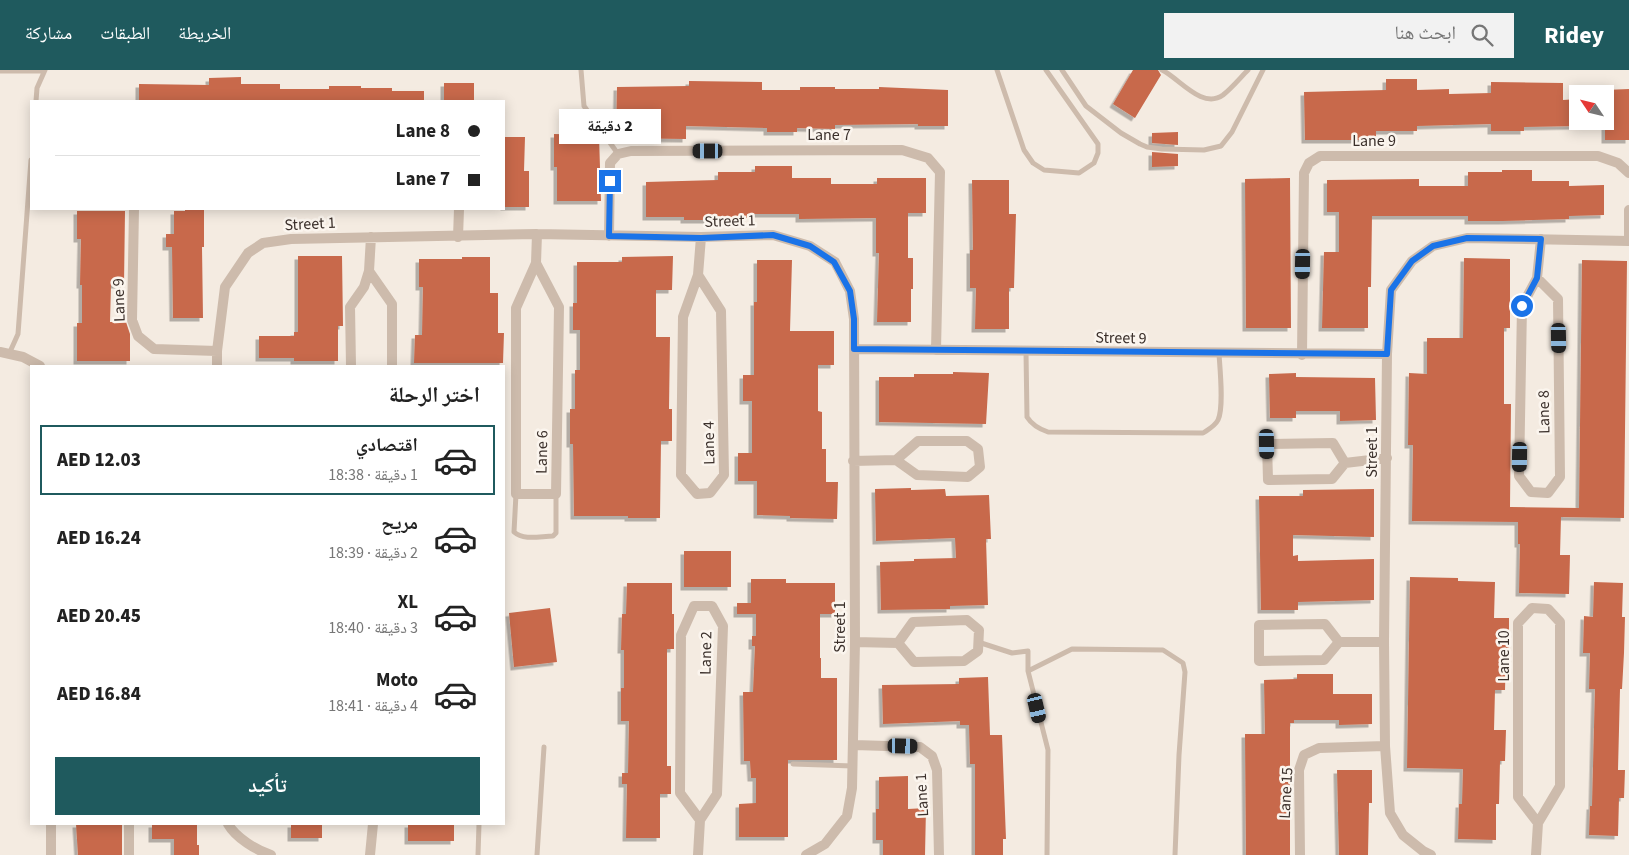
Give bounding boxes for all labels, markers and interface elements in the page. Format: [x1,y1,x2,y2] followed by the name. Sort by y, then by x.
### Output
[1164,13,1514,58] search box
[1544,18,1604,53] text: Ridey
[1394,20,1456,47] text: ابحث هنا
[25,21,72,46] text: مشاركة
[100,21,150,46] text: الطبقات
[178,21,231,46] text: الخريطة
[1468,21,1496,49] icon: search
[1569,85,1614,130] north arrow
[1569,85,1614,130] map controls
[559,108,661,144] callout: 2 دقيقة
[587,115,633,137] text: 2 دقيقة
[396,118,450,145] text: Lane 8
[807,124,851,146] street label: Lane 7
[1352,130,1396,152] street label: Lane 9
[693,144,723,159] car
[396,166,450,193] text: Lane 7
[599,170,621,192] route end
[704,209,756,233] street label: Street 1
[284,212,336,236] street label: Street 1
[1295,249,1310,279] car
[107,278,131,322] street label: Lane 9
[1511,295,1533,317] route start
[1551,323,1566,353] car
[1095,327,1147,349] street label: Street 9
[389,379,480,411] text: اختر الرحلة
[1533,390,1555,434] street label: Lane 8
[698,421,720,465] street label: Lane 4
[1361,426,1383,478] street label: Street 1
[1259,429,1274,459] car
[531,430,553,474] street label: Lane 6
[356,432,418,459] text: اقتصادي
[433,438,478,483] icon: car
[1512,442,1527,472] car
[57,447,141,474] text: AED 12.03
[328,464,418,486] text: 1 دقيقة · 18:38
[381,510,418,537] text: مريح
[433,516,478,561] icon: car
[57,525,141,552] text: AED 16.24
[328,542,418,564] text: 2 دقيقة · 18:39
[397,589,418,616] text: XL
[433,594,478,639] icon: car
[829,601,851,653] street label: Street 1
[57,603,141,630] text: AED 20.45
[328,617,418,639] text: 3 دقيقة · 18:40
[1493,630,1515,682] street label: Lane 10
[695,631,717,675] street label: Lane 2
[376,667,418,694] text: Moto
[433,672,478,717] icon: car
[57,681,141,708] text: AED 16.84
[1026,692,1047,724] car
[328,695,418,717] text: 4 دقيقة · 18:41
[887,738,918,754] car
[55,757,480,815] button: تأكيد
[1274,767,1298,819] street label: Lane 15
[910,773,934,817] street label: Lane 1

